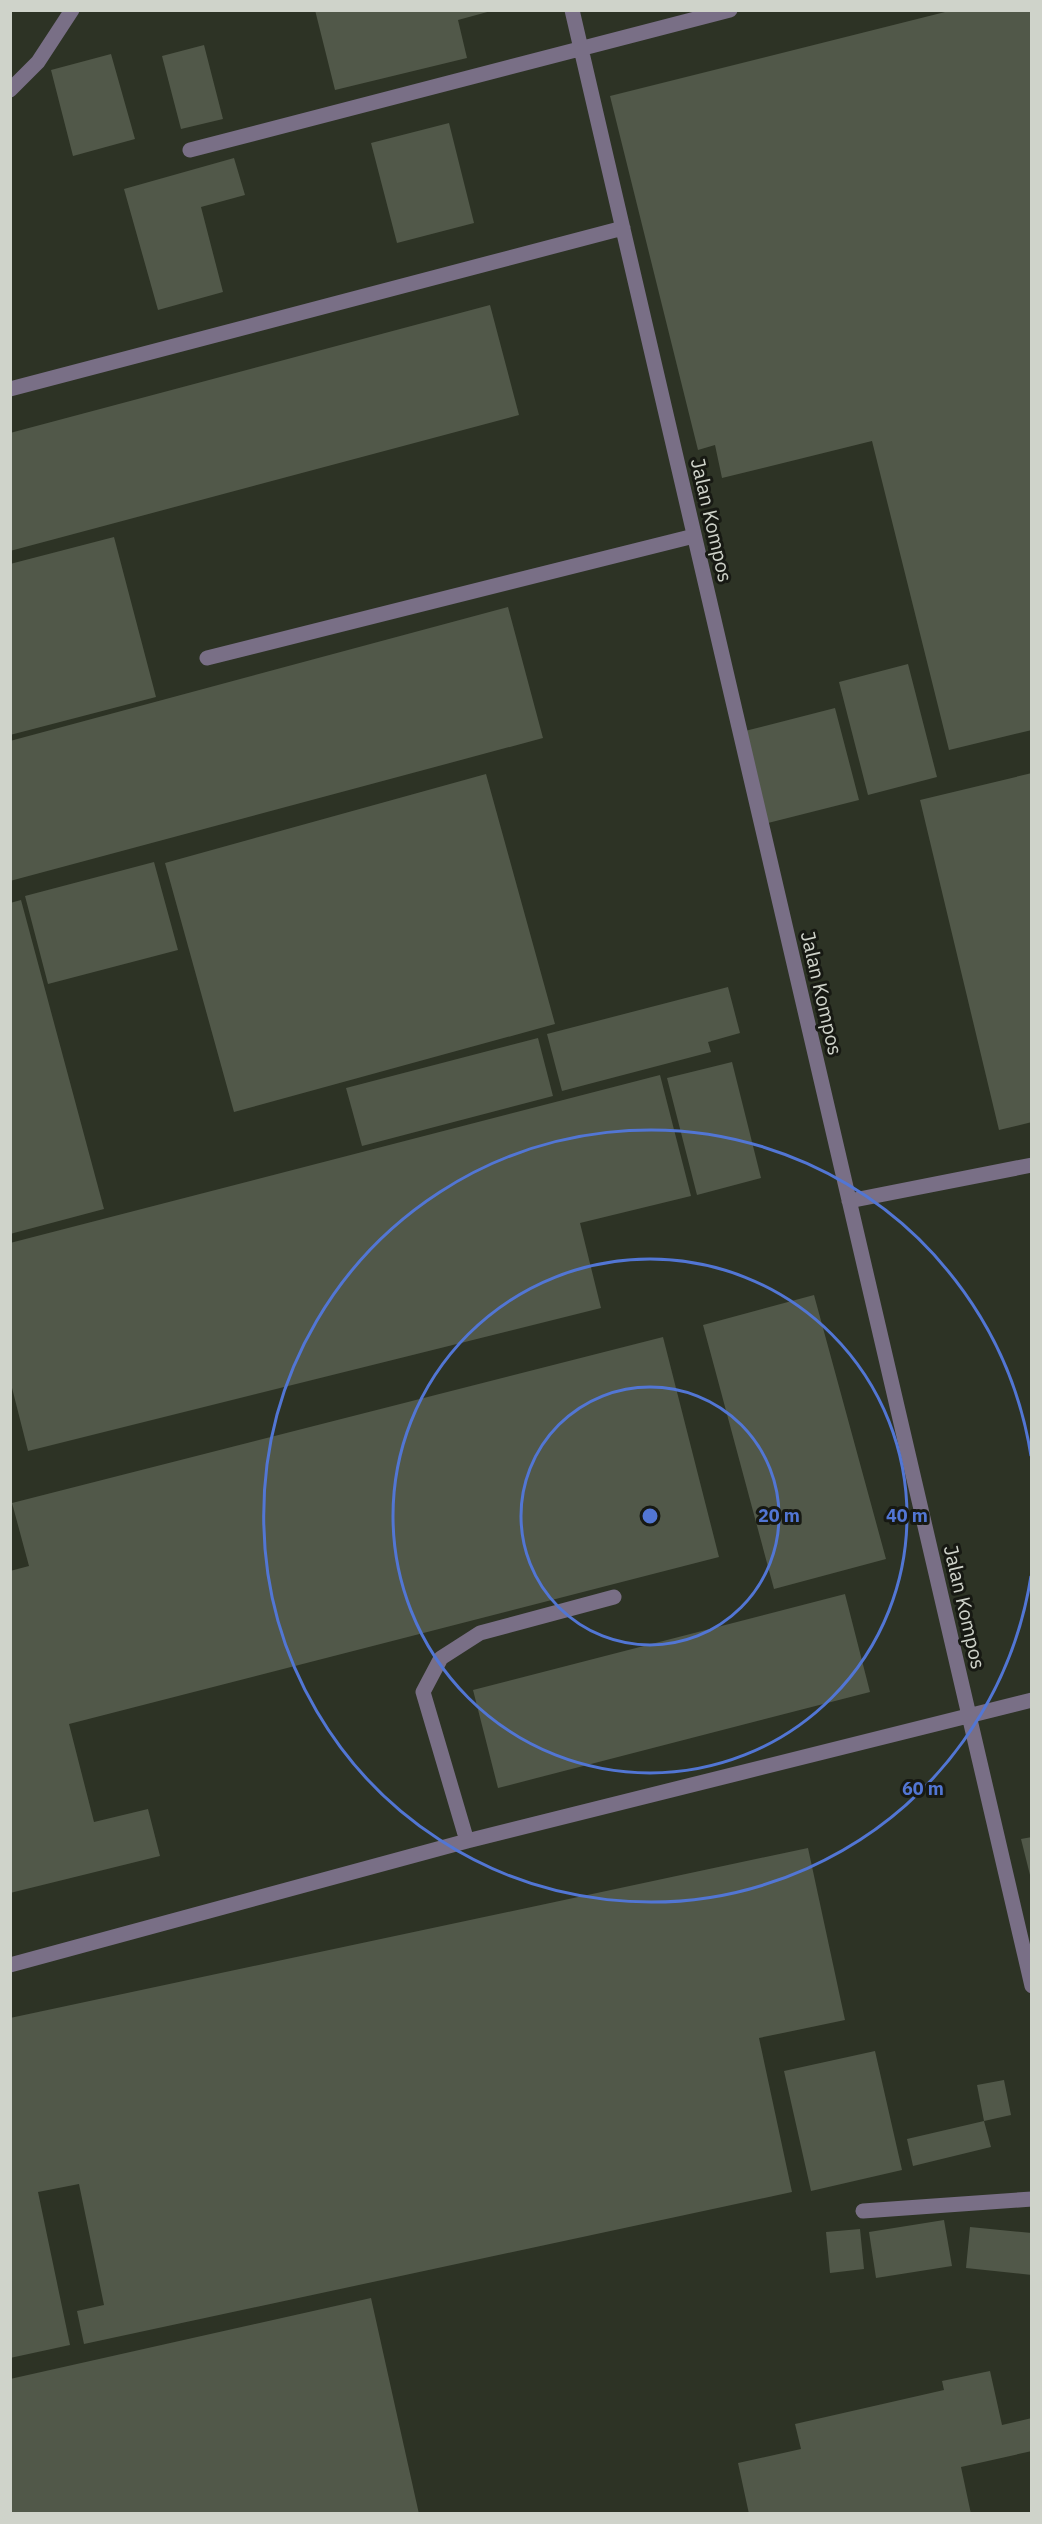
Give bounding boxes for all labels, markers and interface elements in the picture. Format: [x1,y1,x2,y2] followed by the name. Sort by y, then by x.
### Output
[685,455,739,585] street label: Jalan Kompos
[795,928,849,1058] street label: Jalan Kompos
[758,1504,800,1527] text: 20 m
[886,1504,928,1527] text: 40 m
[640,1506,660,1526] centre of rings
[938,1542,992,1672] street label: Jalan Kompos
[902,1777,944,1800] text: 60 m

